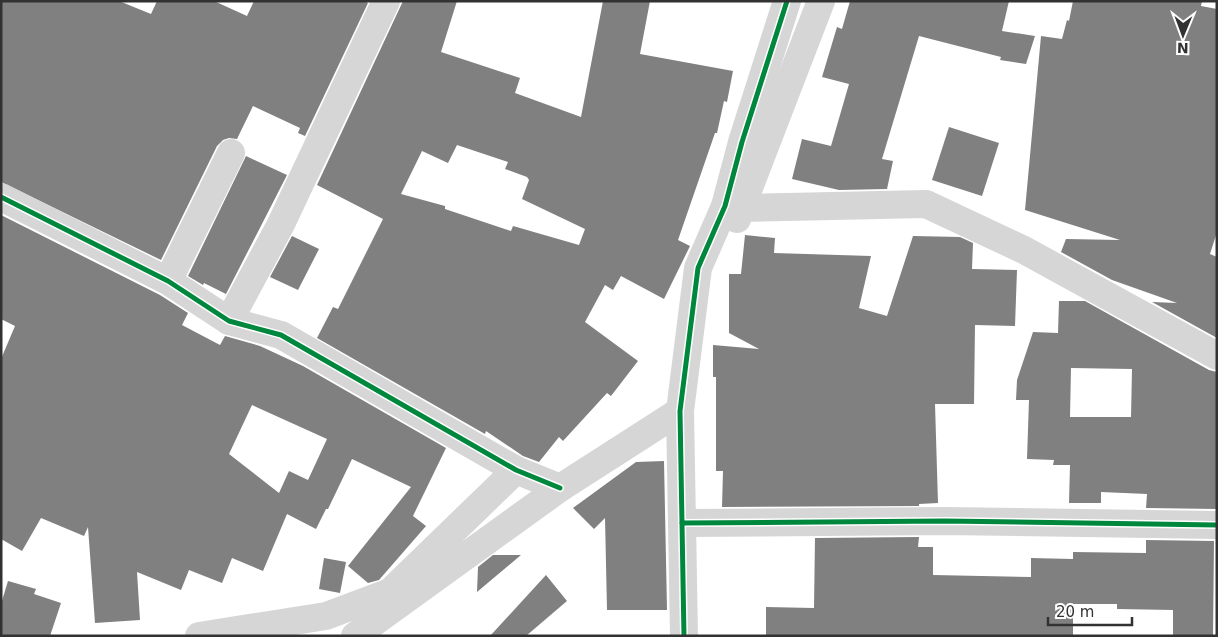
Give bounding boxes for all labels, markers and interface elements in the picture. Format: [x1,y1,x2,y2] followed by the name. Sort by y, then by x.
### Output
[1158,10,1208,60] north arrow
[1177,40,1189,56] text: N
[1048,594,1132,626] scale bar
[1056,603,1094,621] text: 20 m

